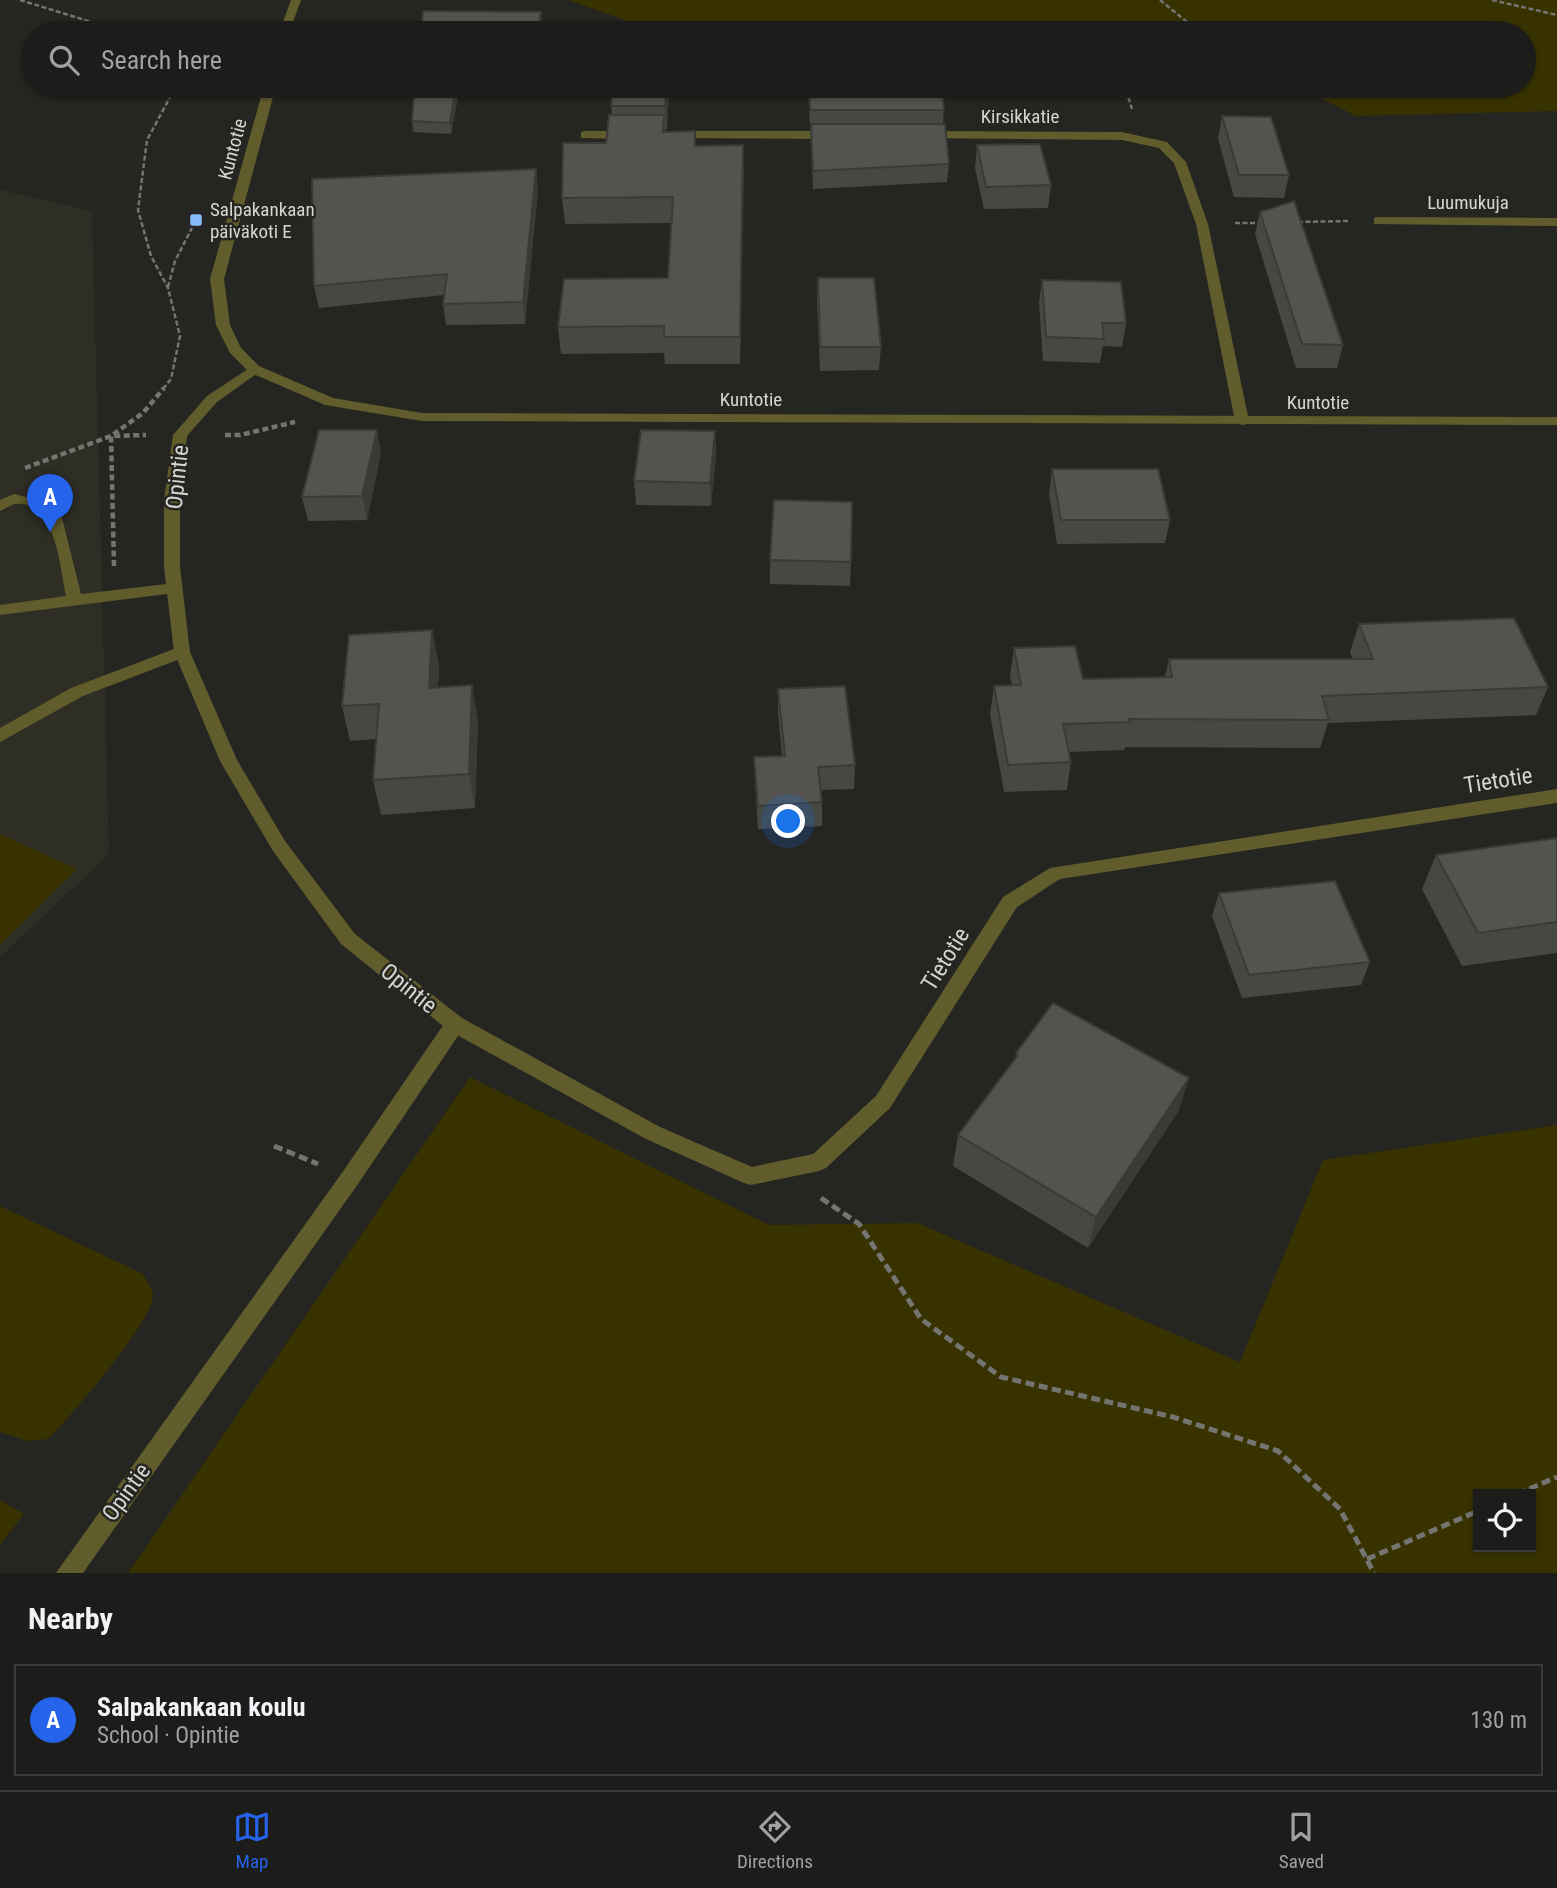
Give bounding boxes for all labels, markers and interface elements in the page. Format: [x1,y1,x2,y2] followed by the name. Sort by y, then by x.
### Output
[21,21,1536,98] search box
[45,41,83,79] icon: search
[101,45,222,75] text: Search here
[981,105,1059,128] street label: Kirsikkatie
[213,116,252,182] street label: Kuntotie
[1427,191,1509,214] street label: Luumukuja
[210,198,315,243] place label: Salpakankaan päiväkoti E
[188,212,204,228] marker: Salpakankaan päiväkoti E
[720,388,782,411] street label: Kuntotie
[1287,391,1349,414] street label: Kuntotie
[161,444,194,511] street label: Opintie
[27,474,73,532] pin: A
[1462,762,1534,799] street label: Tietotie
[771,804,805,838] your location
[916,923,975,996] street label: Tietotie
[375,958,442,1019] street label: Opintie
[97,1458,156,1526] street label: Opintie
[1473,1489,1536,1552] map controls
[1473,1489,1536,1552] button: locate
[28,1601,113,1636] text: Nearby
[97,1692,306,1722] text: Salpakankaan koulu
[46,1707,60,1734] text: A
[1470,1707,1527,1734] text: 130 m
[97,1722,240,1749] text: School · Opintie
[233,1808,271,1873] tab: Map
[737,1808,813,1873] tab: Directions
[1279,1808,1324,1873] tab: Saved

